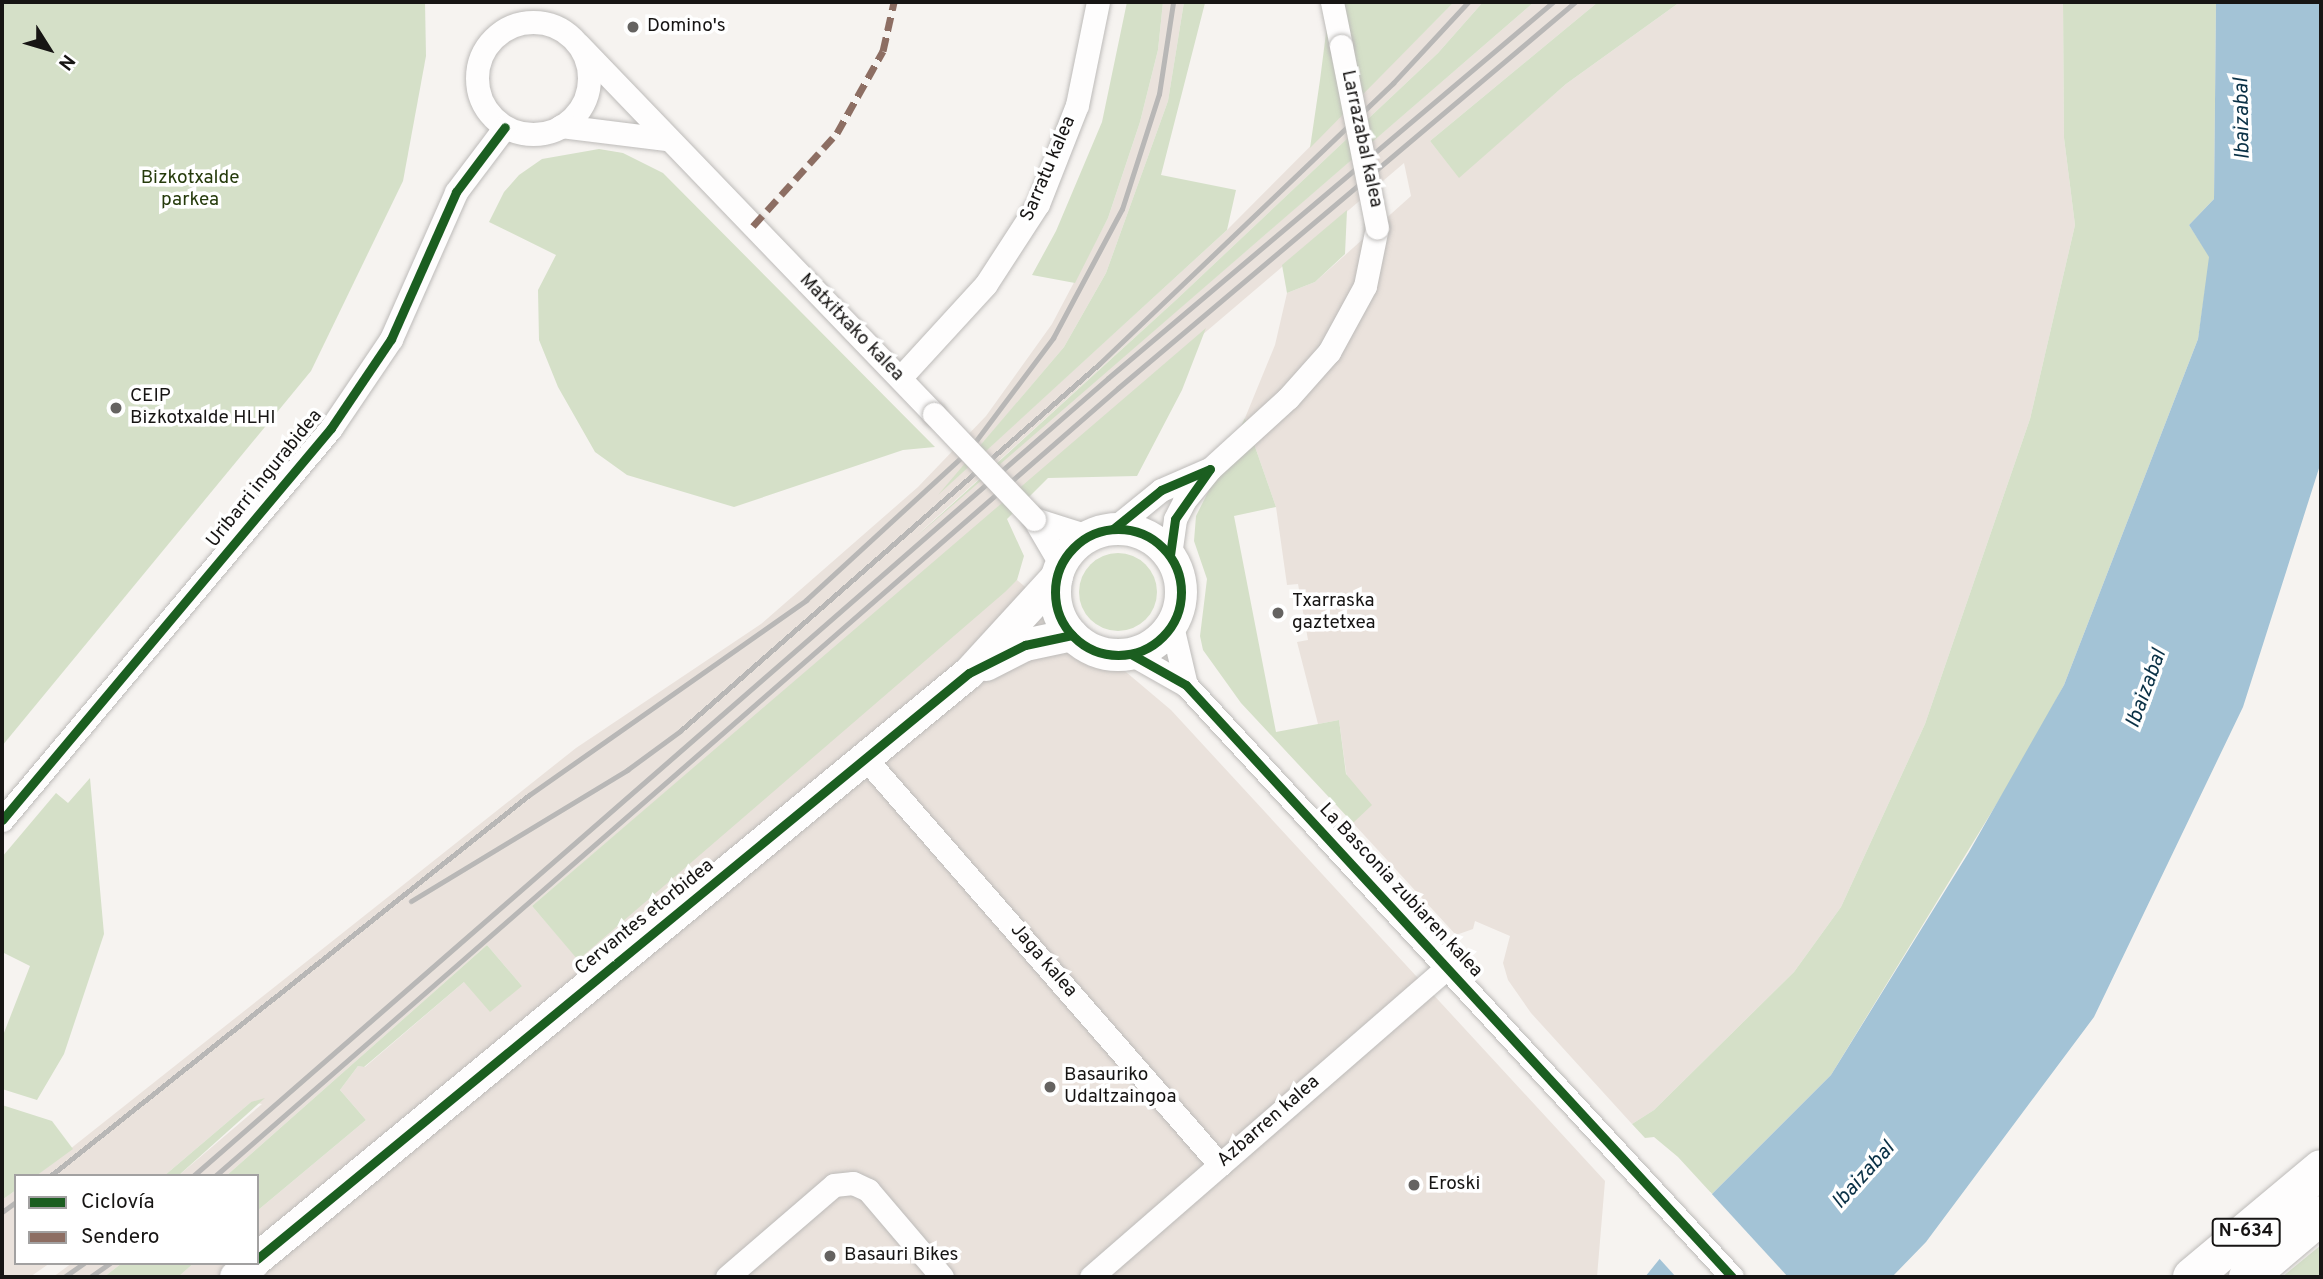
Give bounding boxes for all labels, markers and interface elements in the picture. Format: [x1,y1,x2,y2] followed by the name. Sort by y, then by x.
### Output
[14,14,84,84] north arrow
[647,16,726,38] place label: Domino's
[625,19,641,35] marker: Domino's
[52,49,79,74] text: N
[1335,68,1387,210] street label: Larrazabal kalea
[2230,78,2256,160] water label: Ibaizabal
[1017,113,1081,225] street label: Sarratu kalea
[141,168,239,212] park label: Bizkotxalde parkea
[794,269,908,387] street label: Matxitxako kalea
[130,386,276,430] place label: CEIP Bizkotxalde HLHI
[108,400,124,416] marker: CEIP Bizkotxalde HLHI
[202,405,328,553] street label: Uribarri ingurabidea
[1292,591,1376,635] place label: Txarraska gaztetxea
[1270,605,1286,621] marker: Txarraska gaztetxea
[2121,646,2173,732] water label: Ibaizabal
[1313,799,1487,983] street label: La Basconia zubiaren kalea
[571,855,719,981] street label: Cervantes etorbidea
[1005,919,1081,1003] street label: Jaga kalea
[1064,1065,1177,1109] place label: Basauriko Udaltzaingoa
[1213,1071,1325,1173] street label: Azbarren kalea
[1042,1079,1058,1095] marker: Basauriko Udaltzaingoa
[1827,1137,1901,1215] water label: Ibaizabal
[14,1174,259,1265] legend
[1428,1174,1480,1196] place label: Eroski
[1406,1177,1422,1193] marker: Eroski
[81,1189,155,1216] text: Ciclovía
[2211,1218,2281,1246] road number: N-634
[81,1224,160,1251] text: Sendero
[844,1245,959,1267] place label: Basauri Bikes
[822,1248,838,1264] marker: Basauri Bikes

